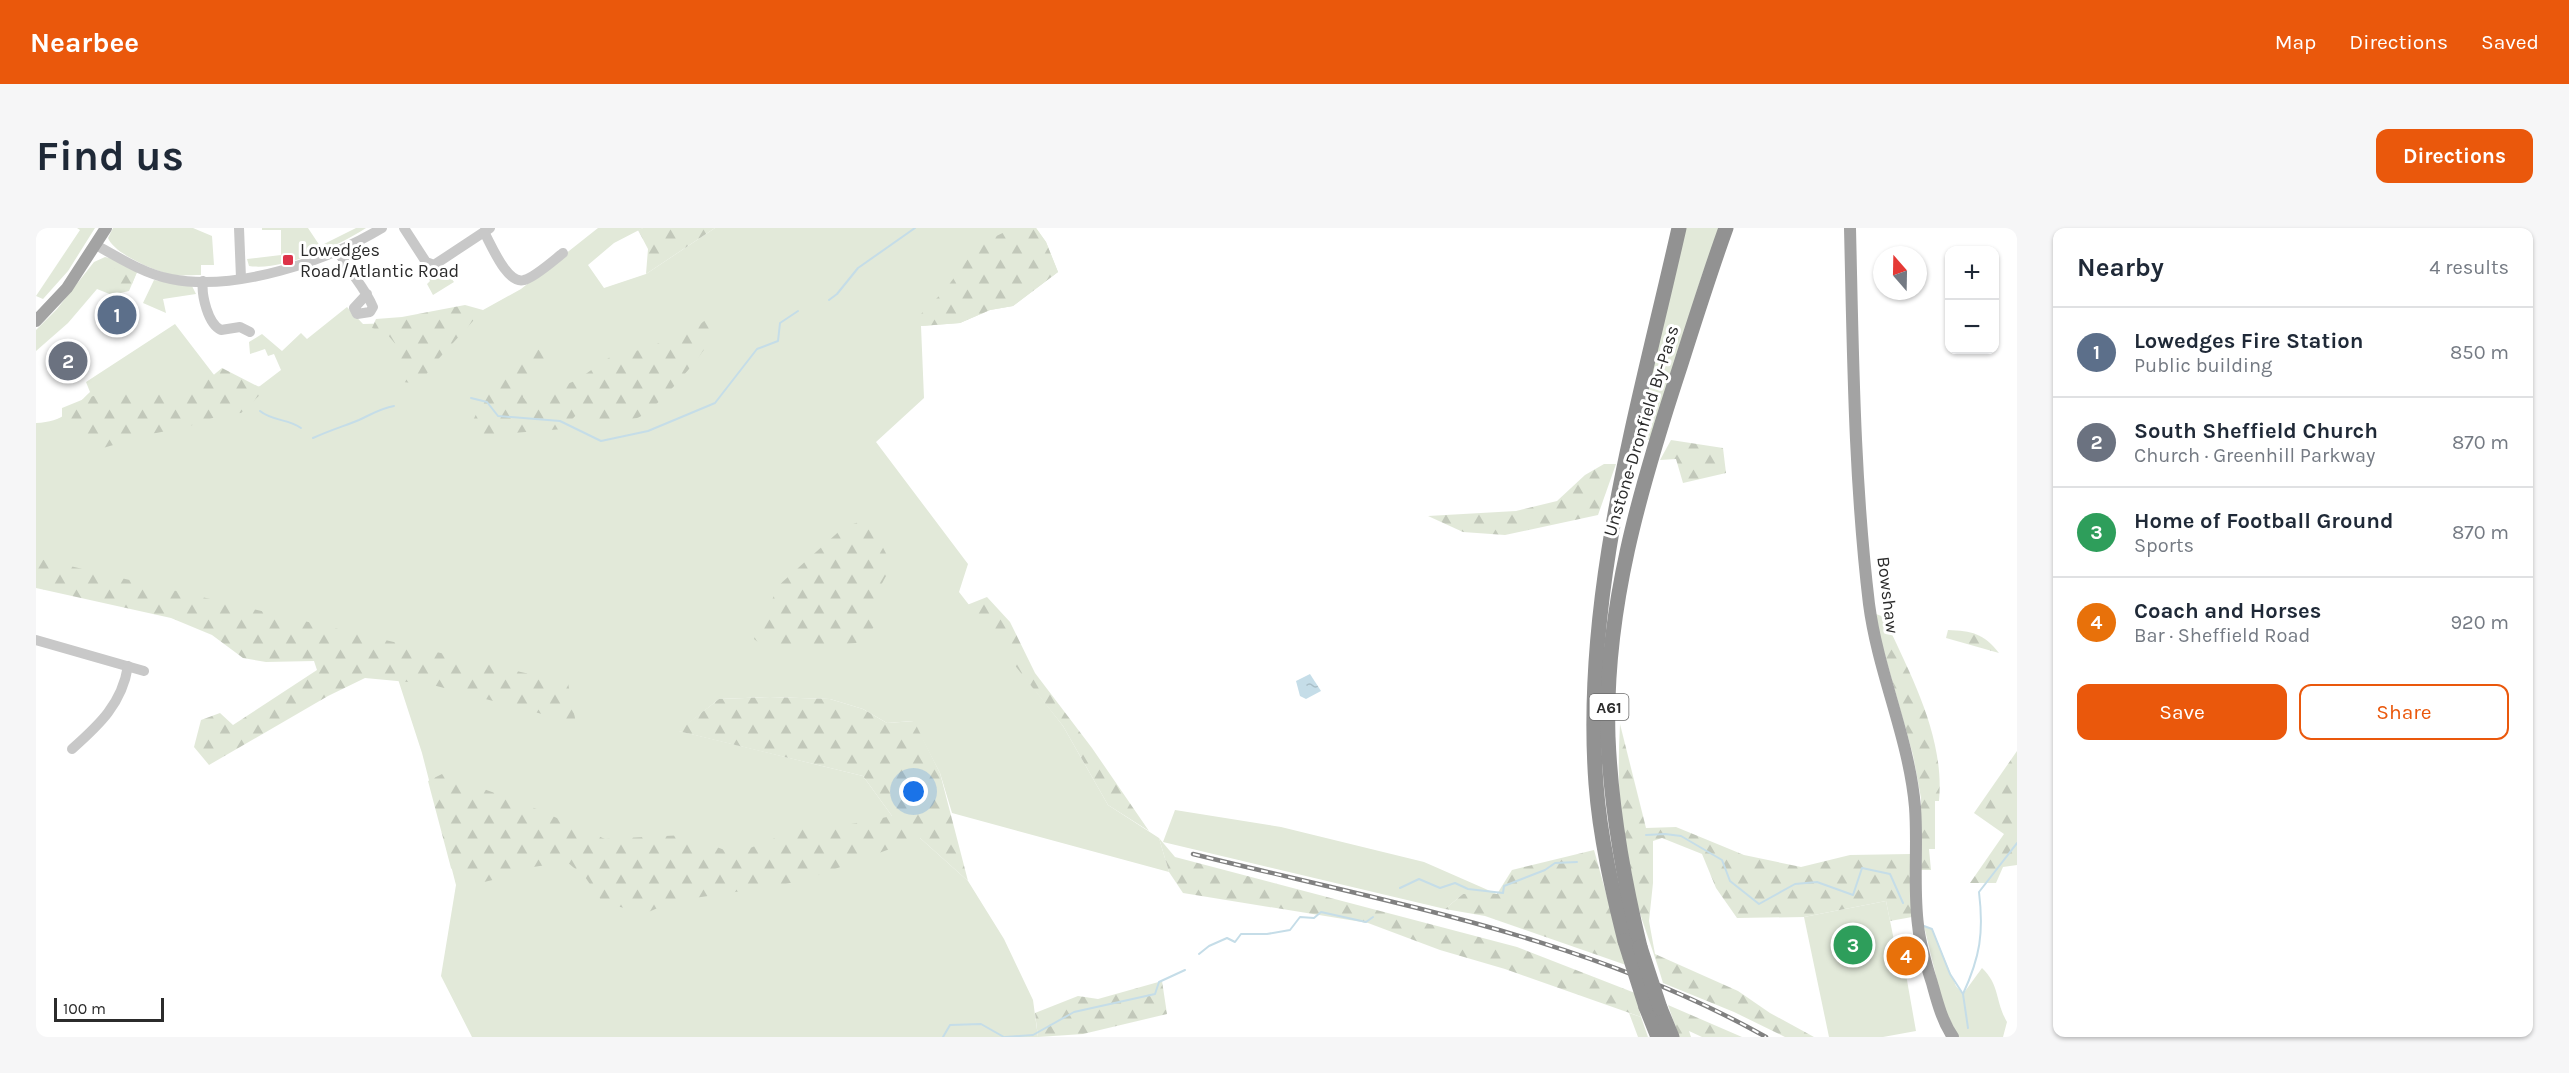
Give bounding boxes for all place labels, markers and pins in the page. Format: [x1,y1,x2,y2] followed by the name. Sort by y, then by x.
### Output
[300,239,459,282] place label: Lowedges Road/Atlantic Road
[281,253,295,267] marker: Lowedges Road/Atlantic Road
[98,292,136,338] pin: 1
[48,338,87,384] pin: 2
[1834,922,1872,968] pin: 3
[1886,934,1926,978] pin: 4

